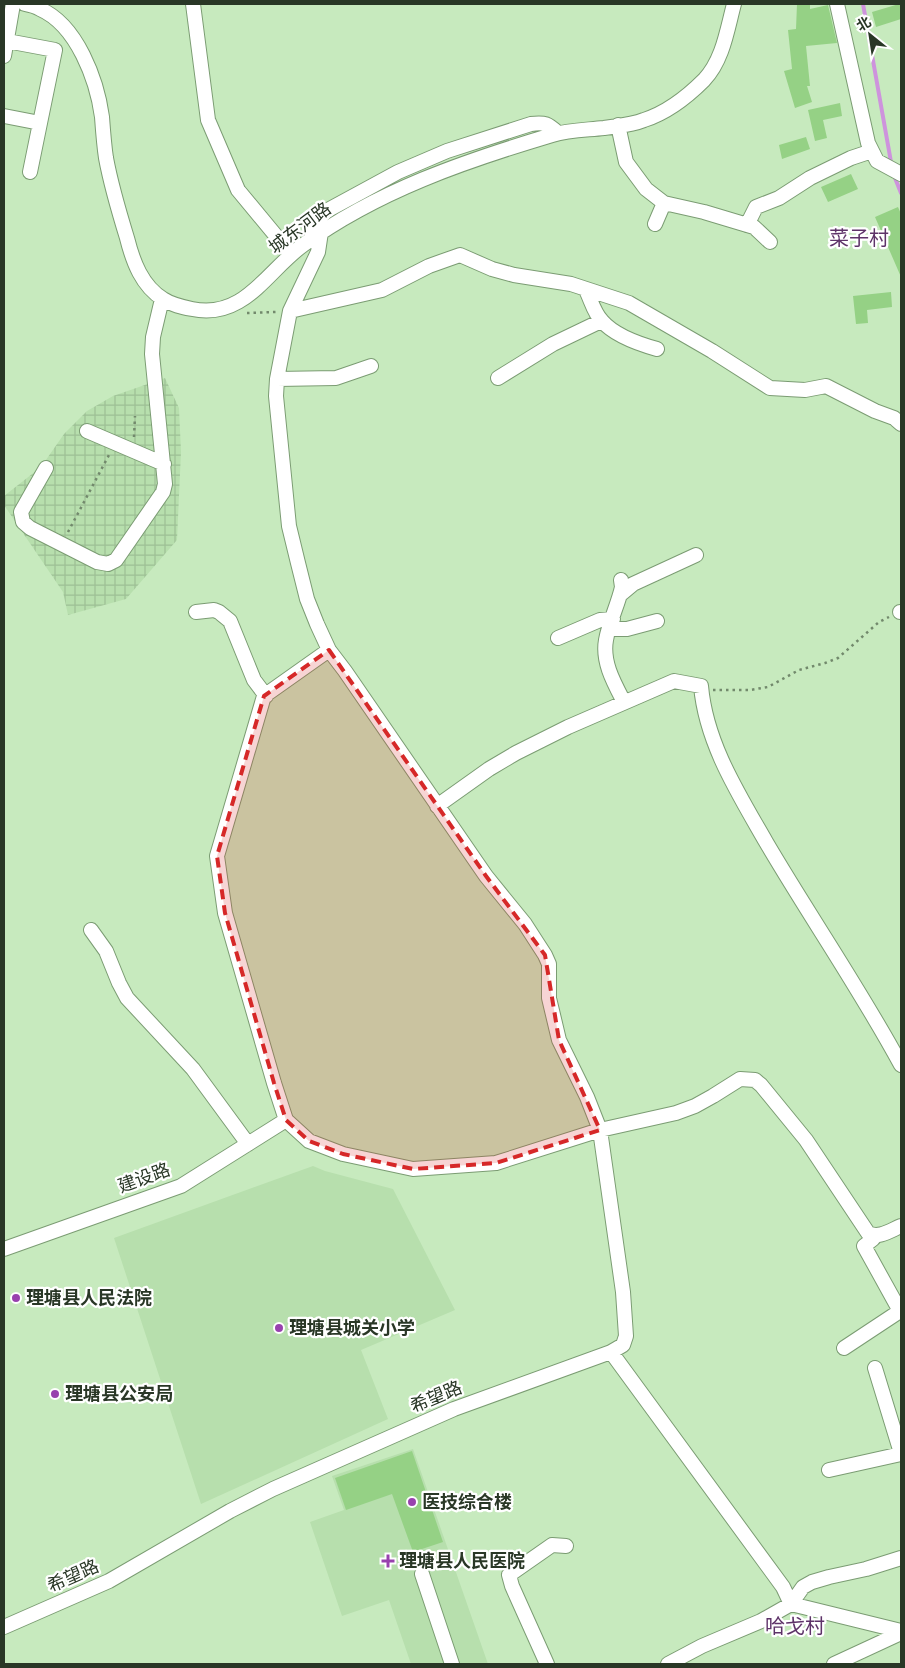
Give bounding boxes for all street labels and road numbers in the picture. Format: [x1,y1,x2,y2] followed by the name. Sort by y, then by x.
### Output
[264,197,336,259] street label: 城东河路
[115,1157,173,1199] street label: 建设路
[406,1375,466,1419] street label: 希望路
[43,1554,103,1598] street label: 希望路

